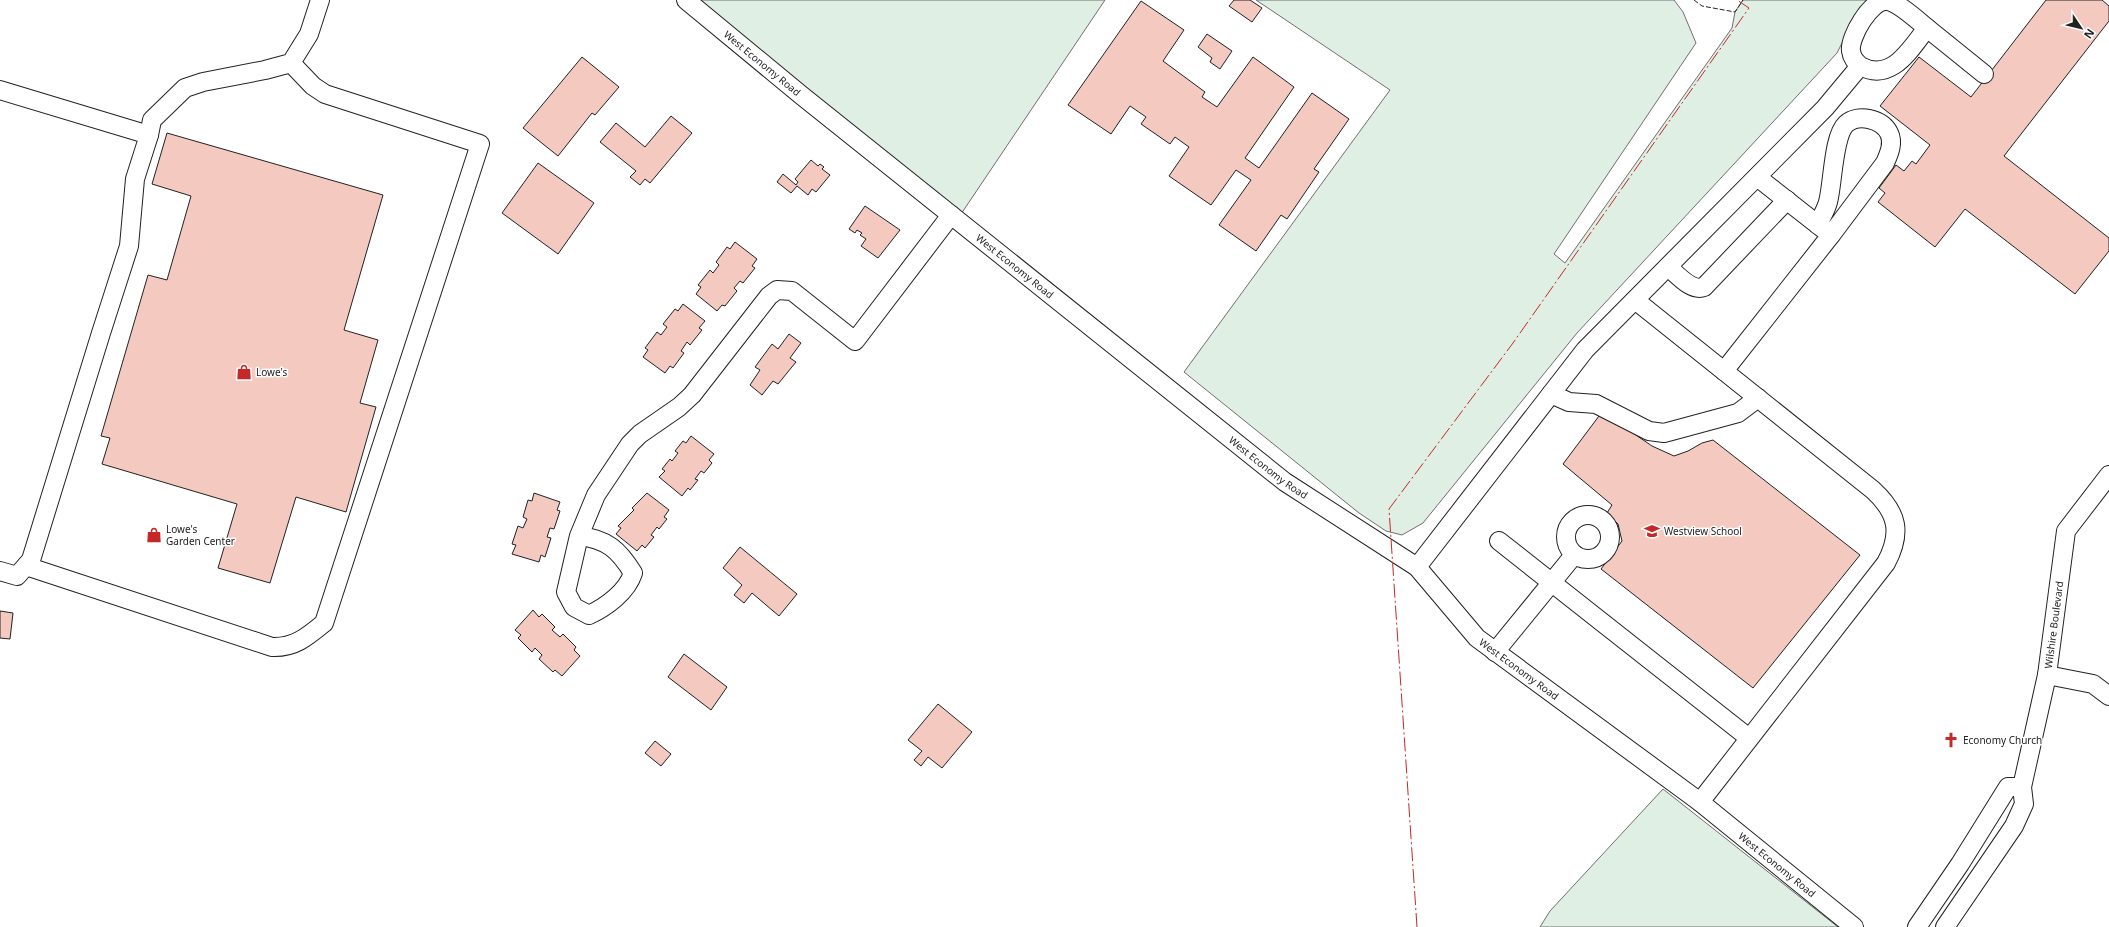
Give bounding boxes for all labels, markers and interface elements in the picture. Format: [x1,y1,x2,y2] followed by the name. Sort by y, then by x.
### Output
[2061,8,2101,48] north arrow
[2081,26,2098,42] text: N
[721,27,804,99] street label: West Economy Road
[973,231,1057,301] street label: West Economy Road
[235,363,253,381] shop icon: Lowe's
[256,365,287,379] place label: Lowe's
[1226,433,1311,502] street label: West Economy Road
[166,522,235,548] place label: Lowe's Garden Center
[1643,522,1661,540] school or university icon: Westview School
[1664,524,1742,538] place label: Westview School
[145,526,163,544] shop icon: Lowe's Garden Center
[2041,580,2066,669] street label: Wilshire Boulevard
[1476,635,1562,703] street label: West Economy Road
[1942,731,1960,749] church icon: Economy Church
[1963,733,2042,747] place label: Economy Church
[1736,829,1819,900] street label: West Economy Road

